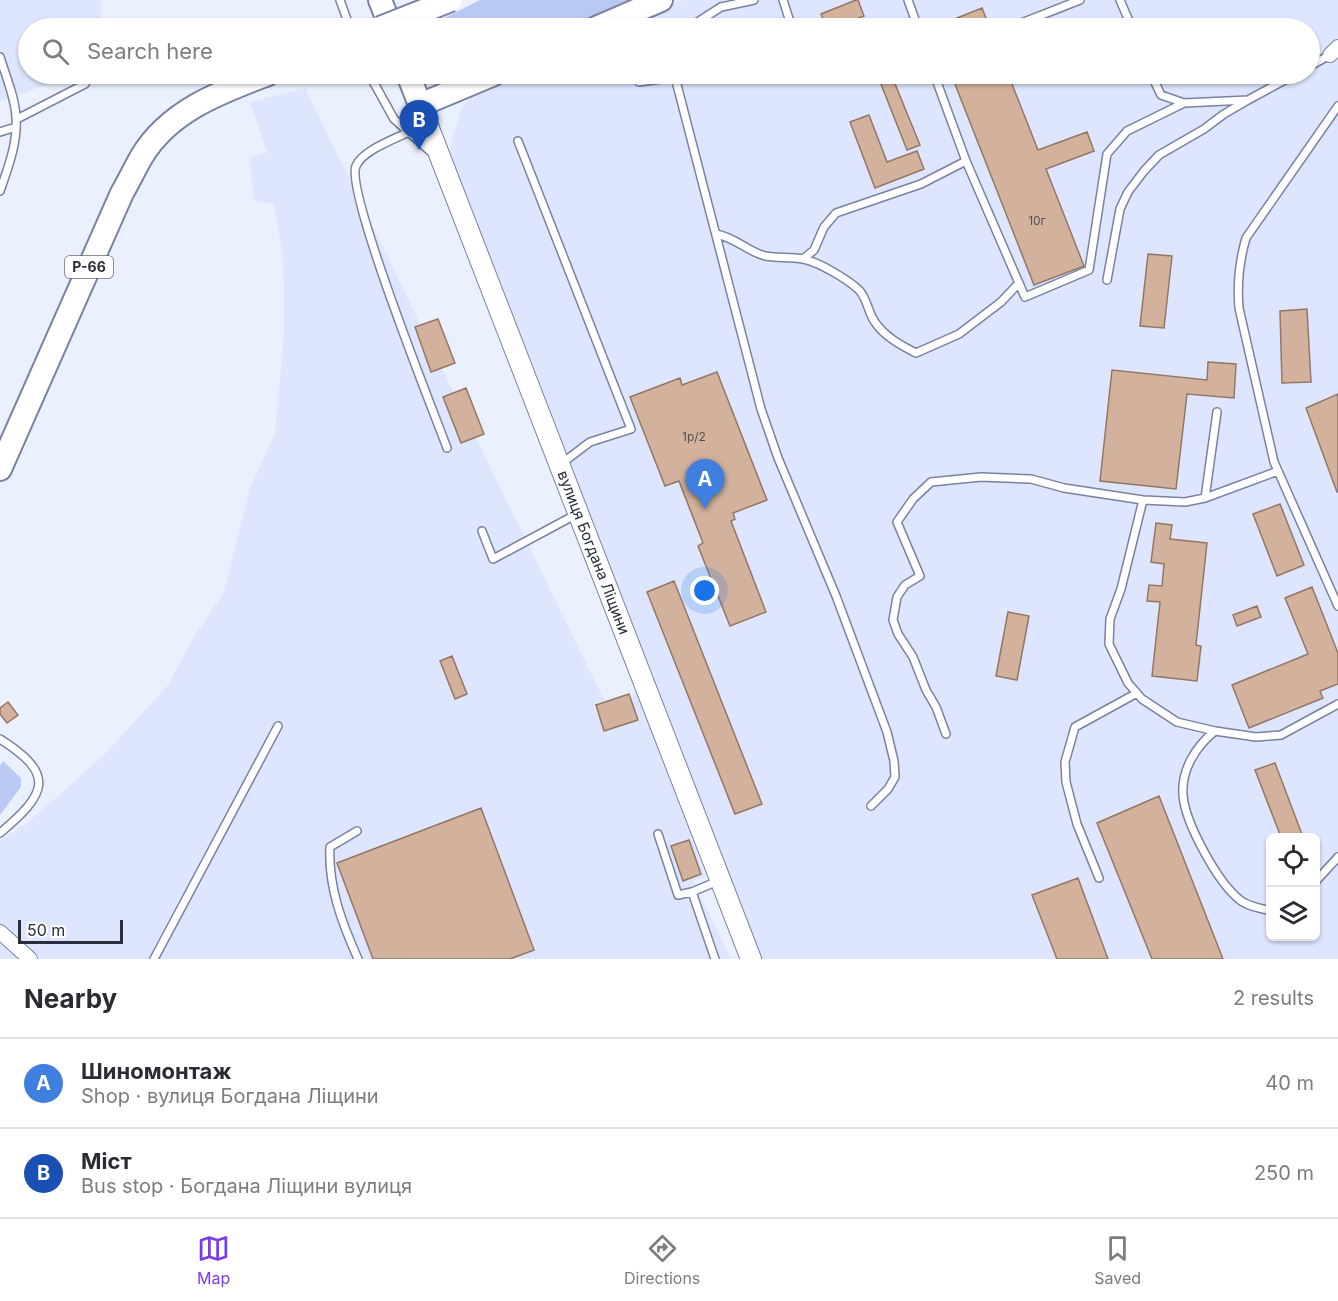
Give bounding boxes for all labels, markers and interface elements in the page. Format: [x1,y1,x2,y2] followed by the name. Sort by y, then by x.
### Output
[18,18,1320,84] search box
[39,35,72,68] icon: search
[87,38,213,64] text: Search here
[400,100,438,150] pin: B
[1028,213,1046,228] house number: 10г
[65,256,113,278] road number: Р-66
[682,429,706,444] house number: 1р/2
[686,460,724,509] pin: A
[554,468,634,637] street label: вулиця Богдана Ліщини
[690,576,719,605] your location
[1266,833,1320,941] map controls
[1266,833,1320,887] button: locate
[1266,887,1320,941] button: layers
[18,917,123,944] scale bar
[27,920,65,940] text: 50 m
[24,983,117,1014] text: Nearby
[1233,986,1314,1010] text: 2 results
[81,1058,231,1084] text: Шиномонтаж
[36,1071,51,1095] text: A
[1265,1071,1314,1095] text: 40 m
[81,1084,379,1108] text: Shop · вулиця Богдана Ліщини
[81,1148,132,1174] text: Міст
[37,1161,50,1185] text: B
[1254,1161,1314,1185] text: 250 m
[81,1174,412,1198] text: Bus stop · Богдана Ліщини вулиця
[197,1232,230,1288] tab: Map
[624,1232,700,1288] tab: Directions
[1094,1232,1141,1288] tab: Saved

